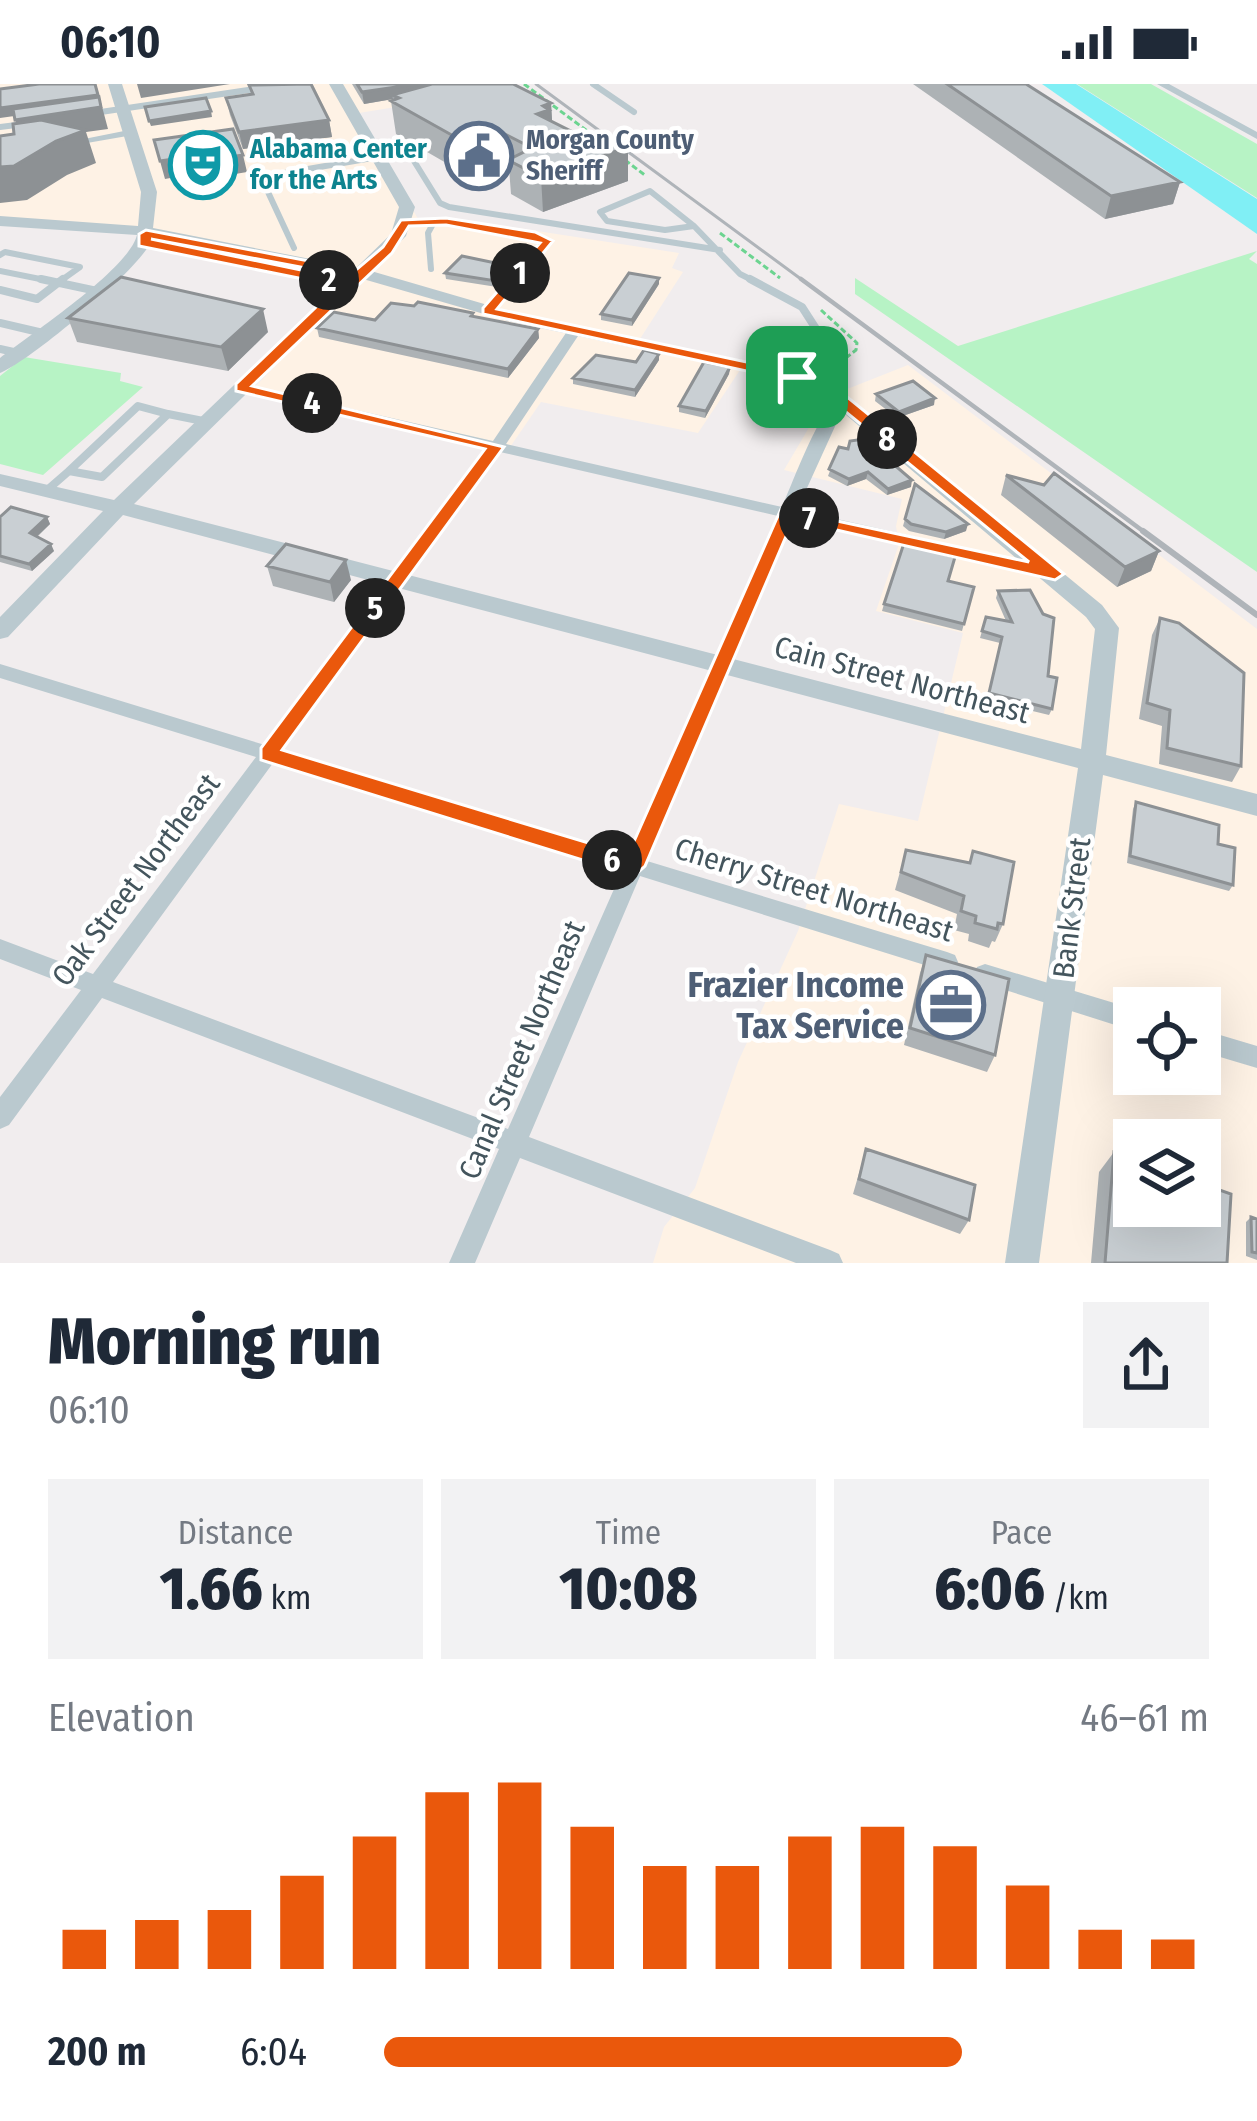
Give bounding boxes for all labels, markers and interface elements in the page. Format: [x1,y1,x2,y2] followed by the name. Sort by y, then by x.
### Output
[60,15,161,69] text: 06:10
[444,121,514,191] public building icon: Morgan County Sheriff
[526,124,694,187] place label: Morgan County Sheriff
[168,130,238,200] theatre icon: Alabama Center for the Arts
[249,133,427,196] place label: Alabama Center for the Arts
[490,243,550,303] pin: 1
[299,250,359,310] pin: 2
[513,253,527,293] text: 1
[321,260,337,300] text: 2
[746,326,848,428] pin
[764,344,830,410] icon: arrive
[282,373,342,433] pin: 4
[304,383,320,423] text: 4
[857,409,917,469] pin: 8
[878,419,896,459] text: 8
[779,488,839,548] pin: 7
[802,498,816,538] text: 7
[345,578,405,638] pin: 5
[367,588,383,628] text: 5
[771,629,1034,731] street label: Cain Street Northeast
[44,766,228,993] street label: Oak Street Northeast
[582,830,642,890] pin: 6
[670,830,958,950] street label: Cherry Street Northeast
[1045,835,1099,981] street label: Bank Street
[603,840,621,880] text: 6
[451,915,593,1185] street label: Canal Street Northeast
[688,963,904,1048] place label: Frazier Income Tax Service
[916,970,986,1040] office icon: Frazier Income Tax Service
[1113,987,1221,1227] map controls
[1113,987,1221,1095] button: locate
[1113,1119,1221,1227] button: layers
[48,1302,381,1381] text: Morning run
[1083,1302,1209,1428] button: share
[48,1387,130,1433] text: 06:10
[178,1513,293,1553] text: Distance
[596,1513,661,1553] text: Time
[991,1513,1052,1553] text: Pace
[160,1553,263,1625] text: 1.66
[559,1553,698,1625] text: 10:08
[934,1553,1045,1625] text: 6:06
[263,1578,311,1618] text: km
[1045,1578,1109,1618] text: /km
[48,1695,195,1741] text: Elevation
[1080,1695,1209,1741] text: 46–61 m
[48,2029,147,2075] text: 200 m
[240,2029,307,2075] text: 6:04

